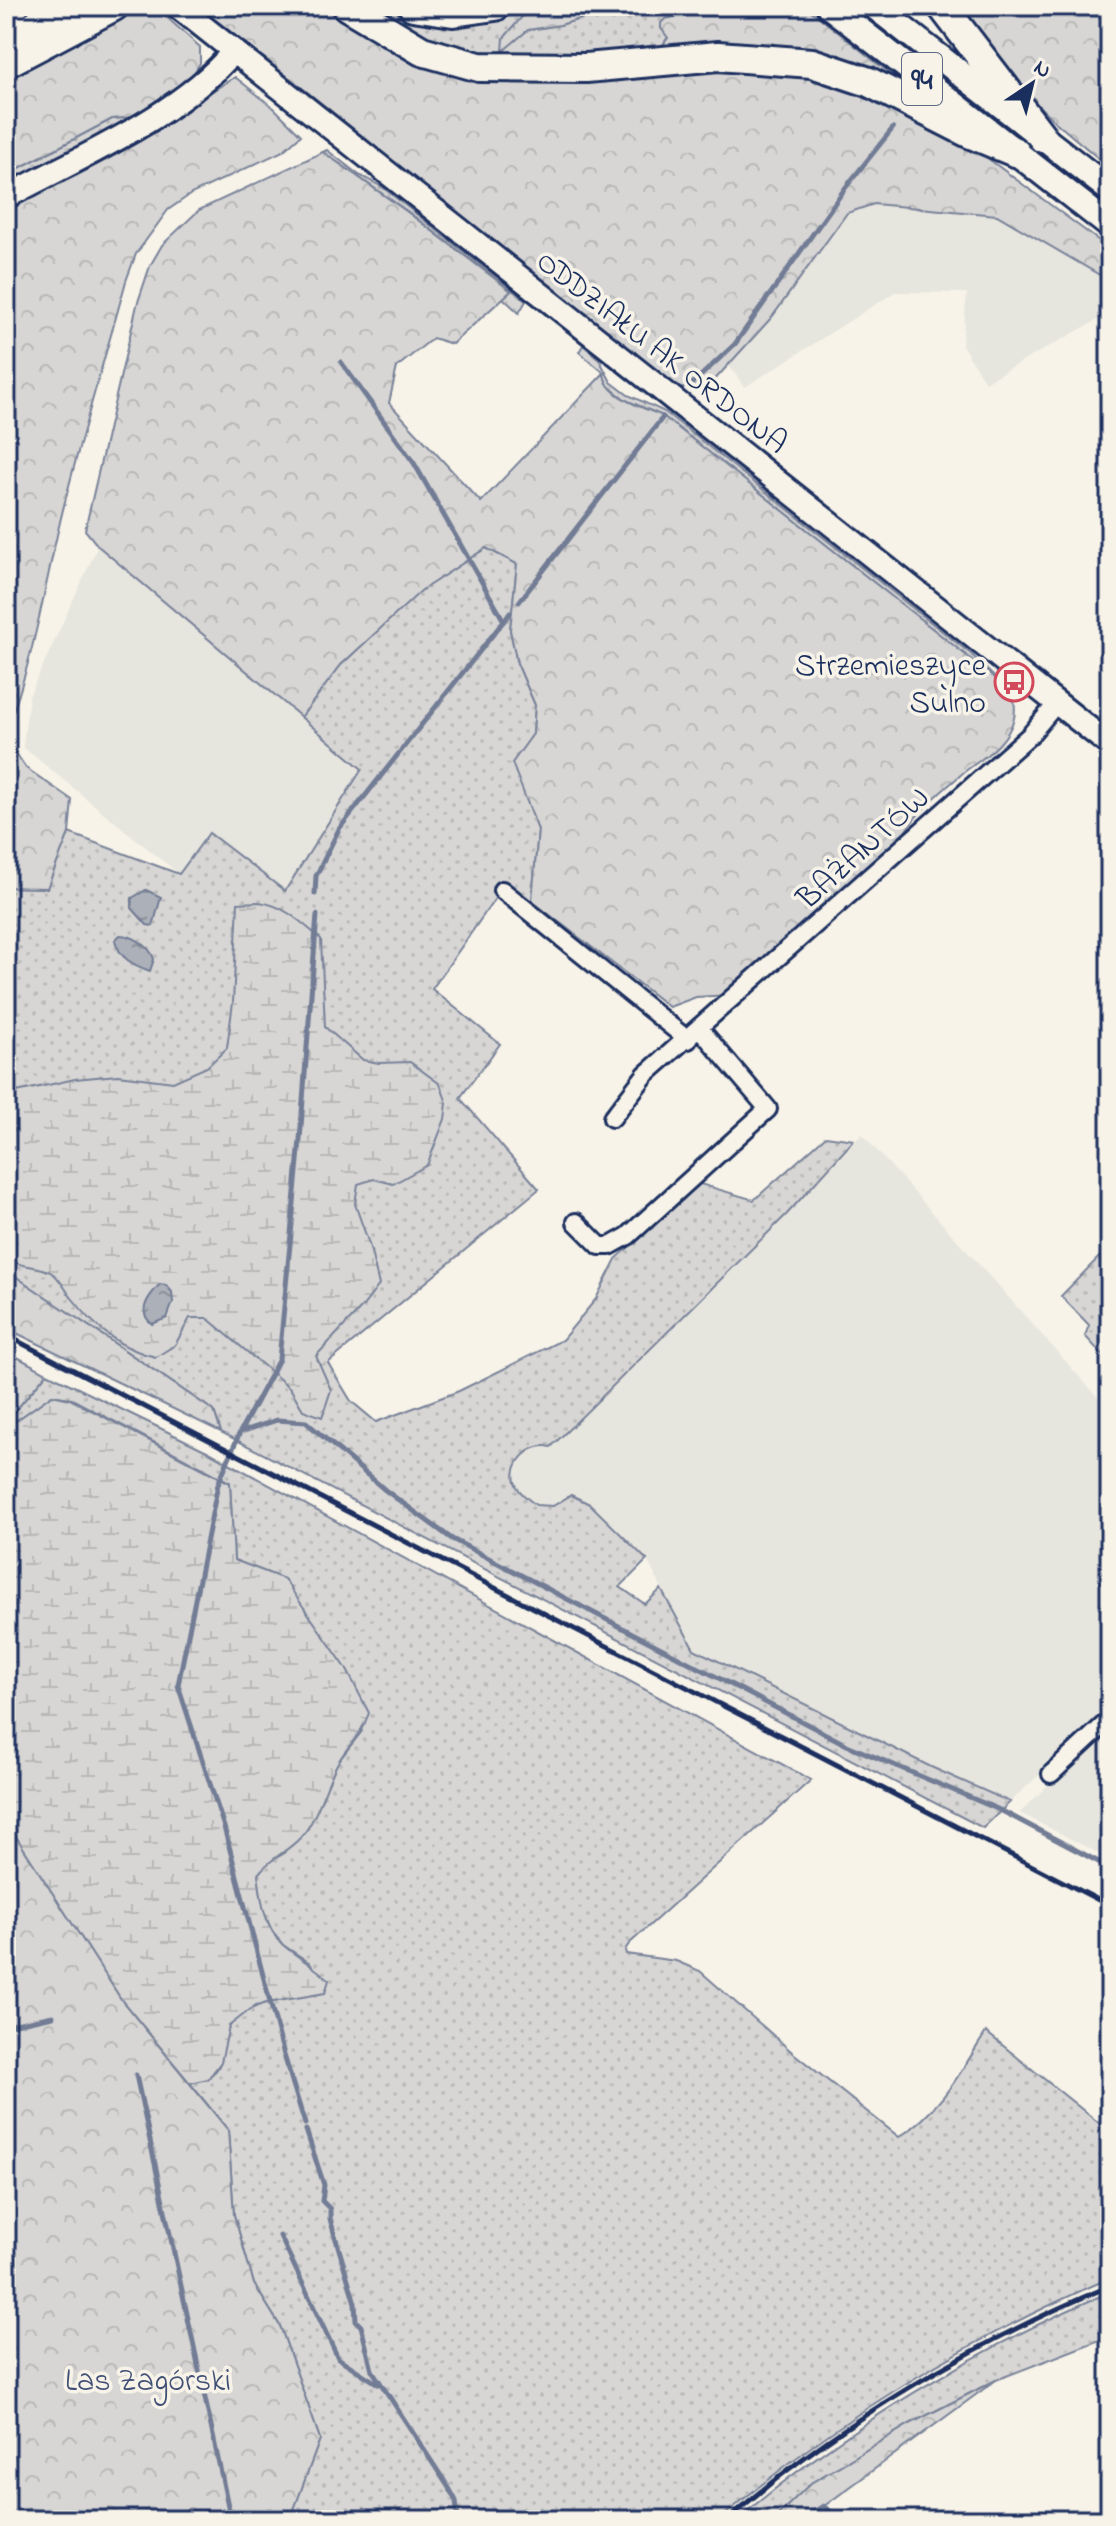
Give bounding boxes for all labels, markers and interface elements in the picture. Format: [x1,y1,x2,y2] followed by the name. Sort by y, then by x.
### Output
[992,44,1072,124] north arrow
[902,53,942,105] road number: 94
[1026,53,1057,87] text: N
[525,240,797,467] street label: ODDZIAŁU AK ORDONA
[795,644,987,728] place label: Strzemieszyce Sulno
[993,661,1035,703] bus stop icon: Strzemieszyce Sulno
[787,777,941,923] street label: BAŻANTÓW
[65,2359,231,2406] park label: Las Zagórski

